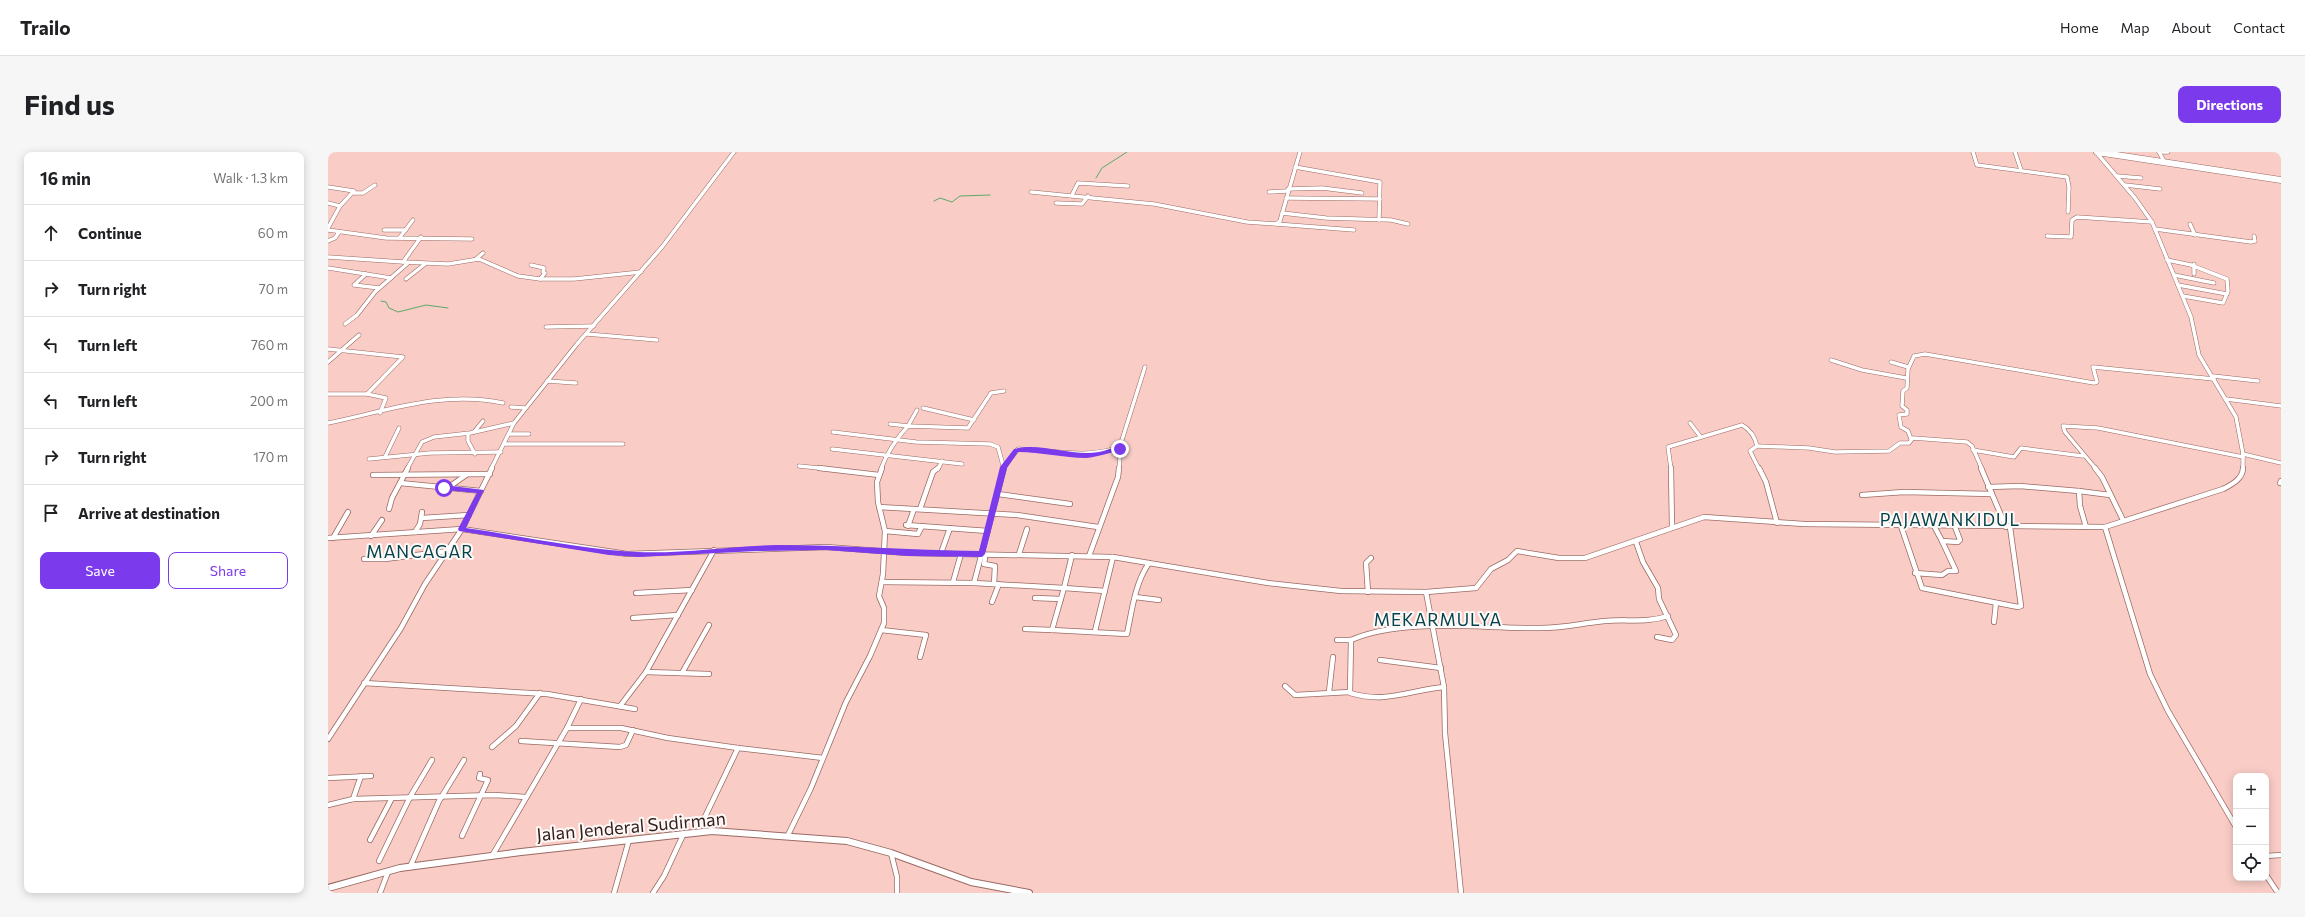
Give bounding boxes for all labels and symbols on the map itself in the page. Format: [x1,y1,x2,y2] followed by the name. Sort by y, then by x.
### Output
[1111,440,1129,458] route end
[435,479,453,497] route start
[1880,509,2020,530] district label: PAJAWANKIDUL
[366,541,474,562] district label: MANCAGAR
[1374,609,1502,630] district label: MEKARMULYA
[535,807,727,845] street label: Jalan Jenderal Sudirman

